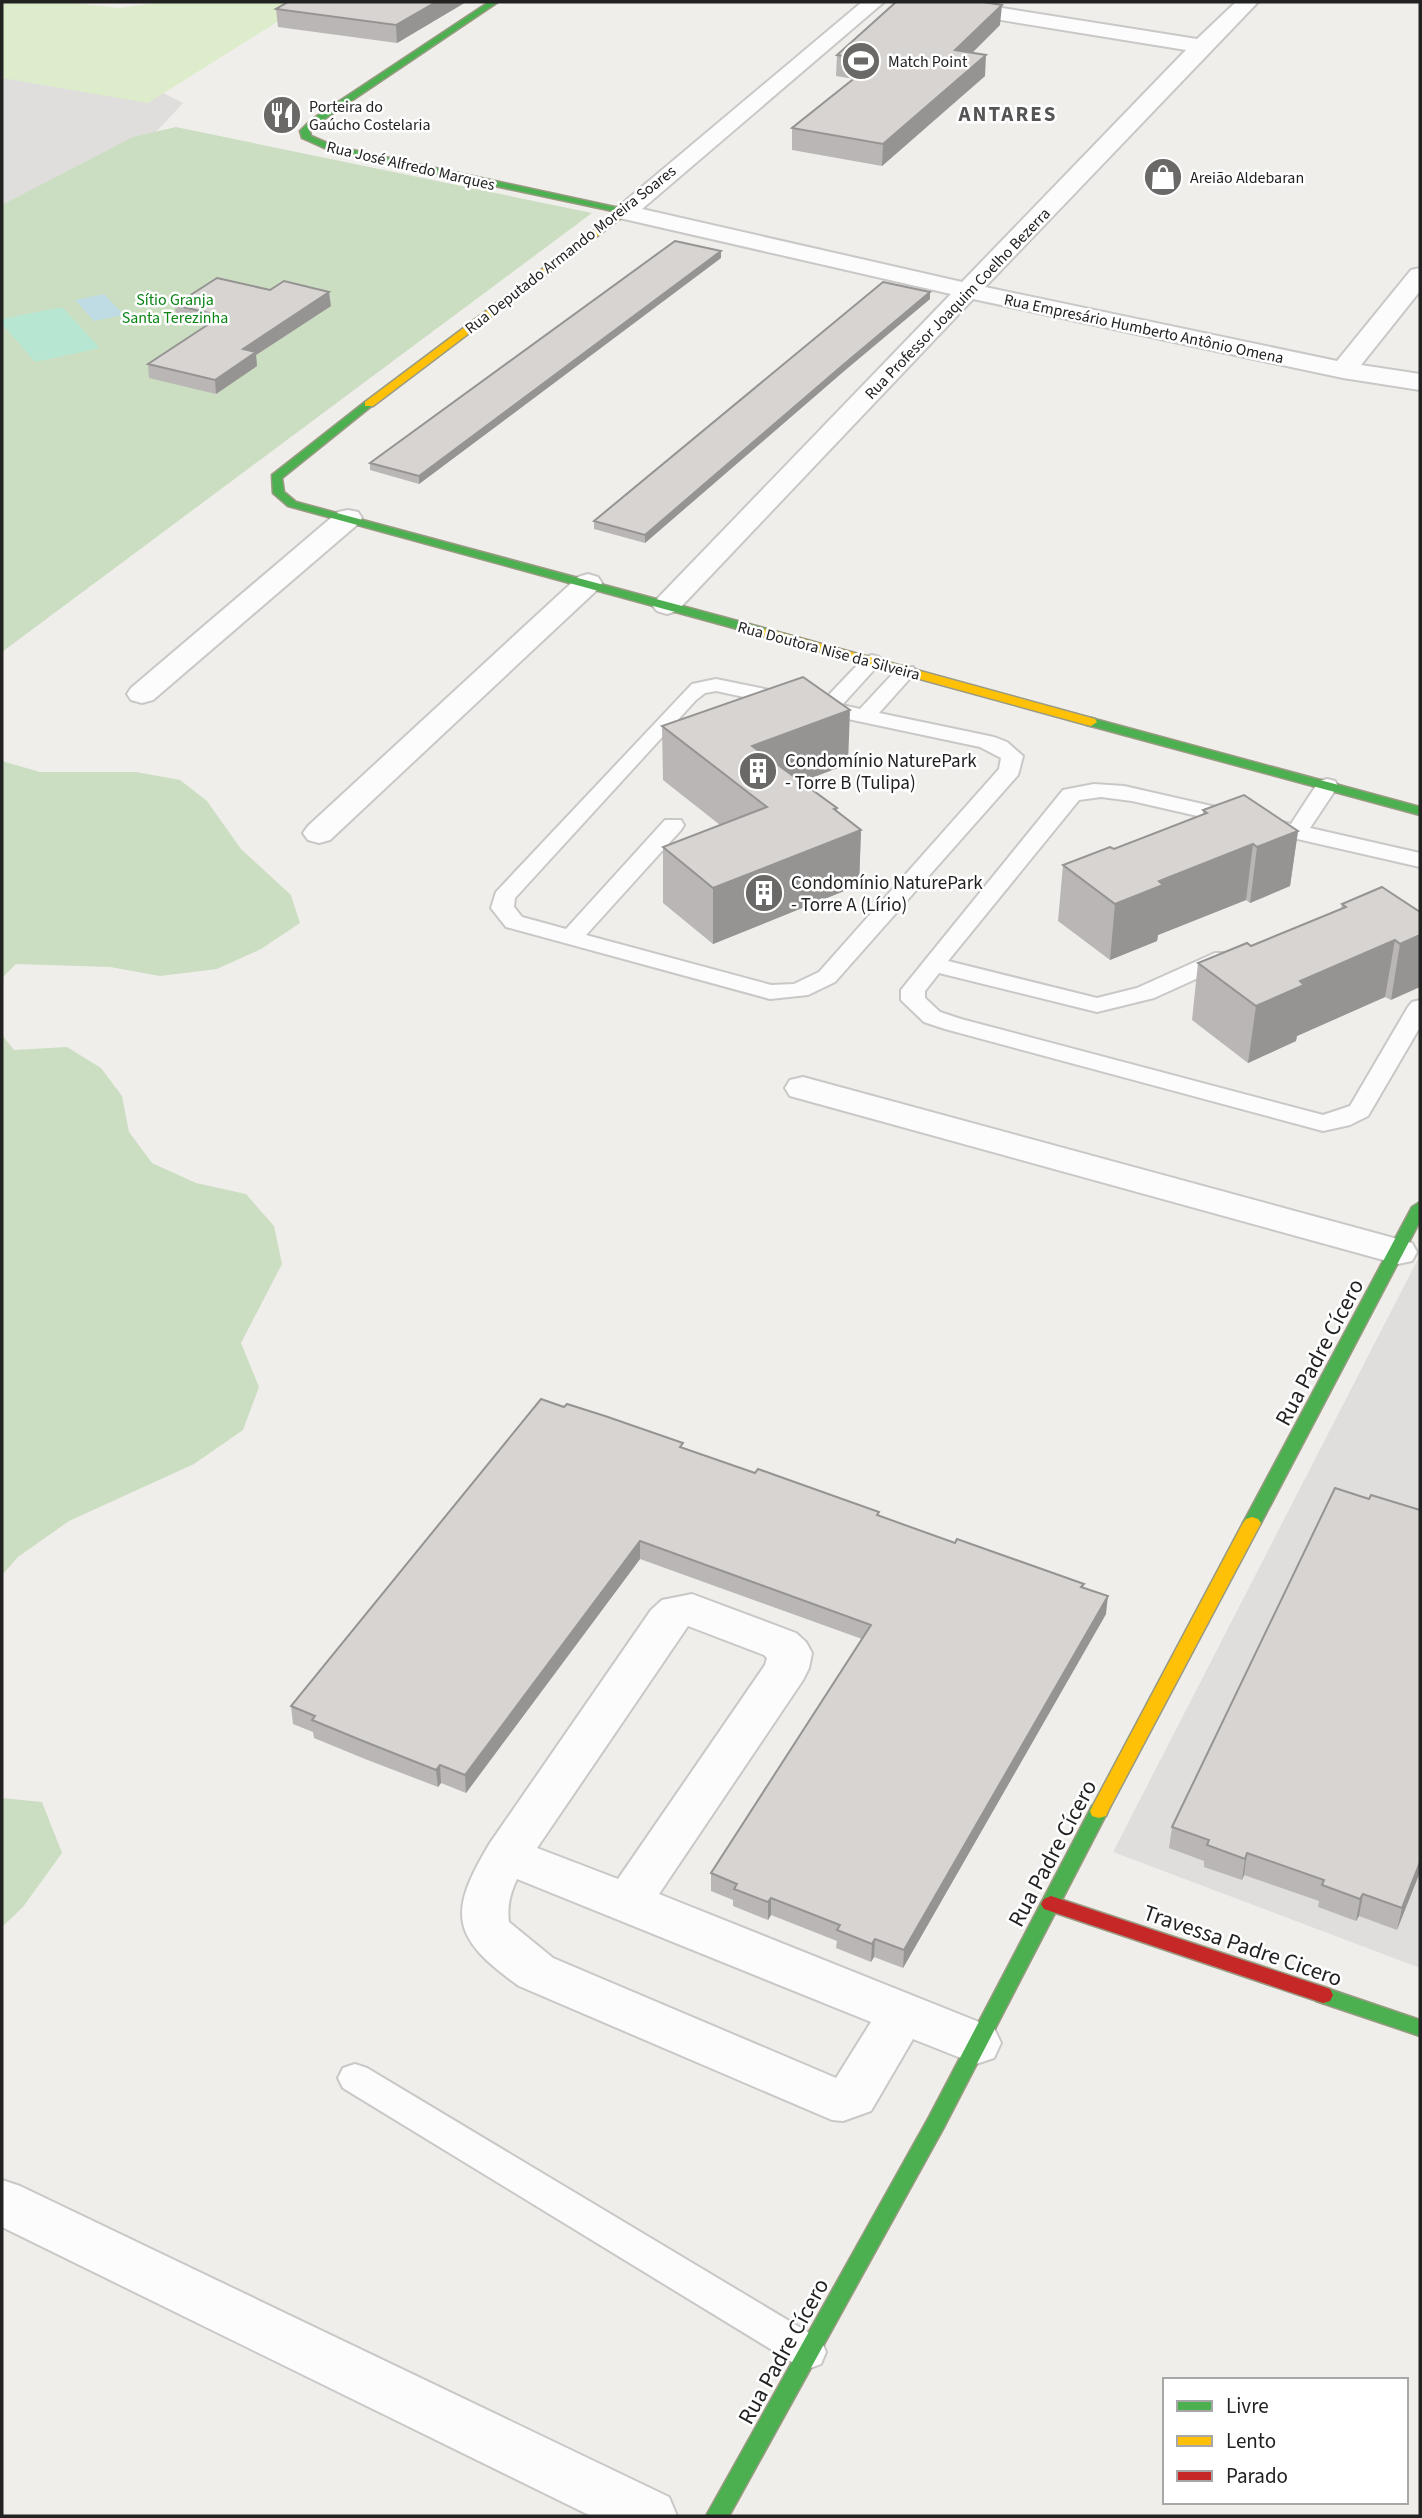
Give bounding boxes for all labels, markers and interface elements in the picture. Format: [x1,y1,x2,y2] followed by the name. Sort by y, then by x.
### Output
[840,40,882,82] sports icon: Match Point
[888,51,968,73] place label: Match Point
[261,94,303,136] restaurant icon: Porteira do Gaúcho Costelaria
[309,96,431,136] place label: Porteira do Gaúcho Costelaria
[958,99,1057,129] district label: ANTARES
[324,136,497,196] street label: Rua José Alfredo Marques
[1142,156,1184,198] shop icon: Areião Aldebaran
[460,160,681,339] street label: Rua Deputado Armando Moreira Soares
[1190,167,1304,189] place label: Areião Aldebaran
[860,203,1055,404] street label: Rua Professor Joaquim Coelho Bezerra
[122,289,228,329] park label: Sítio Granja Santa Terezinha
[1002,289,1286,369] street label: Rua Empresário Humberto Antônio Omena
[735,616,922,686] street label: Rua Doutora Nise da Silveira
[785,748,977,797] place label: Condomínio NaturePark - Torre B (Tulipa)
[737,750,779,792] building icon: Condomínio NaturePark - Torre B (Tulipa)
[791,870,983,919] place label: Condomínio NaturePark - Torre A (Lírio)
[743,872,785,914] building icon: Condomínio NaturePark - Torre A (Lírio)
[1267,1273,1372,1432] street label: Rua Padre Cícero
[1000,1774,1105,1933] street label: Rua Padre Cícero
[1139,1896,1347,1995] street label: Travessa Padre Cicero
[730,2272,837,2430] street label: Rua Padre Cícero
[1163,2378,1408,2504] legend
[1226,2391,1269,2421] text: Livre
[1226,2426,1276,2456] text: Lento
[1226,2461,1288,2491] text: Parado

